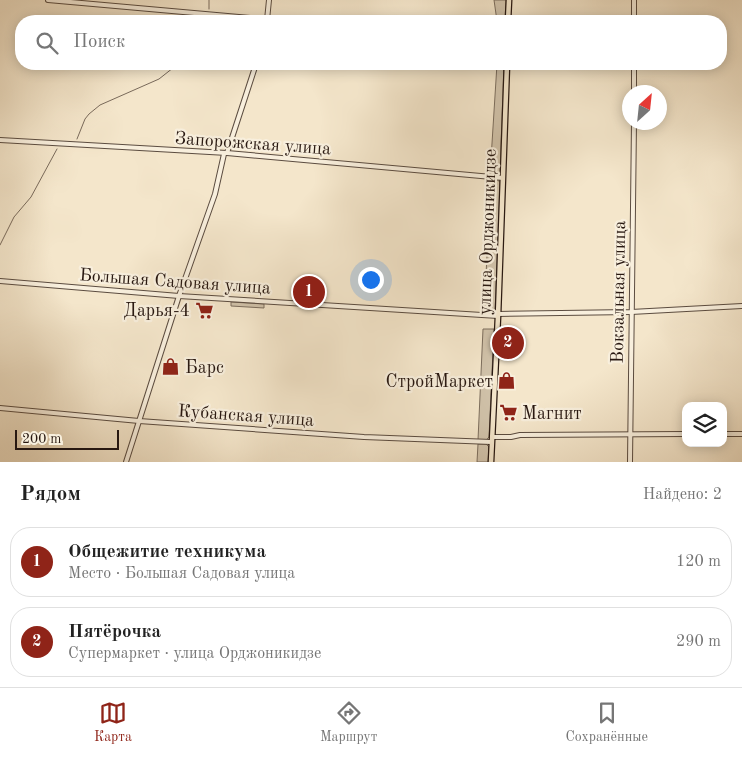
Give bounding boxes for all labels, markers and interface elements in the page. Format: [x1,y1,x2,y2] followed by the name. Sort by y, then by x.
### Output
[15,15,727,70] search box
[33,29,61,57] icon: search
[73,33,125,52] text: Поиск
[622,85,667,130] north arrow
[174,130,332,158] street label: Запорожская улица
[476,149,500,315] street label: улица Орджоникидзе
[609,220,629,364] street label: Вокзальная улица
[79,266,271,298] street label: Большая Садовая улица
[358,267,384,293] your location
[293,273,325,311] pin: 1
[194,300,214,320] supermarket icon: Дарья-4
[124,302,190,320] place label: Дарья-4
[492,324,524,362] pin: 2
[161,357,181,377] shop icon: Барс
[185,359,224,377] place label: Барс
[497,371,517,391] shop icon: СтройМаркет
[385,373,493,391] place label: СтройМаркет
[177,402,315,430] street label: Кубанская улица
[682,402,727,447] map controls
[682,402,727,447] button: layers
[498,403,518,423] supermarket icon: Магнит
[522,405,582,423] place label: Магнит
[15,427,119,450] scale bar
[22,432,61,446] text: 200 m
[20,484,81,505] text: Рядом
[643,487,722,503] text: Найдено: 2
[68,543,266,562] text: Общежитие техникума
[32,554,42,570] text: 1
[676,554,721,570] text: 120 m
[68,566,295,582] text: Место · Большая Садовая улица
[68,623,161,642] text: Пятёрочка
[32,634,42,650] text: 2
[676,634,721,650] text: 290 m
[68,646,321,662] text: Супермаркет · улица Орджоникидзе
[94,699,132,746] tab: Карта
[320,699,377,746] tab: Маршрут
[565,699,648,746] tab: Сохранённые

